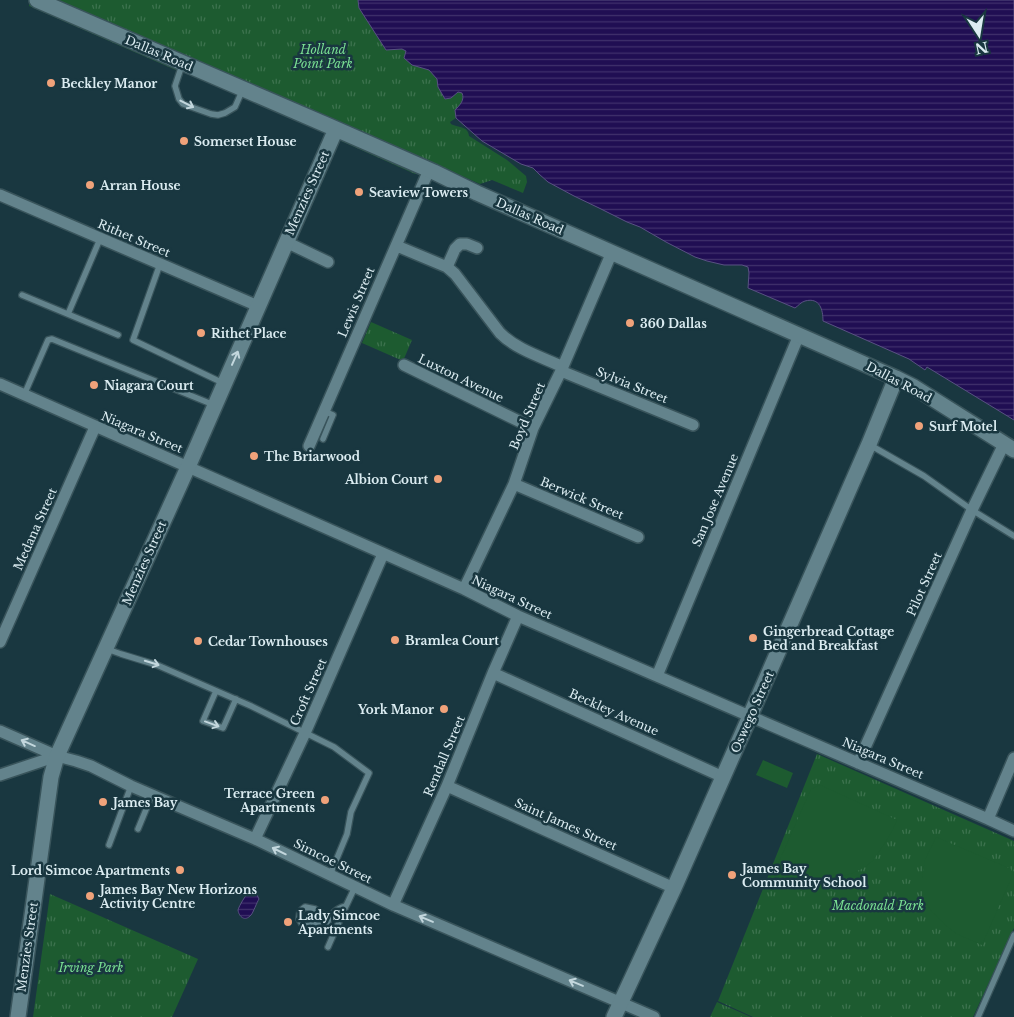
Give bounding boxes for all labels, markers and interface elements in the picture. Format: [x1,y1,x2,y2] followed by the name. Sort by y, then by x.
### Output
[954,10,1004,60] north arrow
[123,32,195,74] street label: Dallas Road
[973,38,990,58] text: N
[292,42,353,71] park label: Holland Point Park
[61,76,157,91] place label: Beckley Manor
[45,77,57,89] marker: Beckley Manor
[180,99,195,109] one-way arrow
[194,134,297,149] place label: Somerset House
[178,135,190,147] marker: Somerset House
[282,148,332,237] street label: Menzies Street
[99,178,181,193] place label: Arran House
[84,179,96,191] marker: Arran House
[369,185,469,200] place label: Seaview Towers
[353,186,365,198] marker: Seaview Towers
[494,194,566,238] street label: Dallas Road
[95,216,173,260] street label: Rithet Street
[334,264,378,339] street label: Lewis Street
[640,316,707,331] place label: 360 Dallas
[624,317,636,329] marker: 360 Dallas
[211,326,287,341] place label: Rithet Place
[195,327,207,339] marker: Rithet Place
[231,351,241,366] one-way arrow
[416,351,506,405] street label: Luxton Avenue
[863,358,935,406] street label: Dallas Road
[594,364,671,406] street label: Sylvia Street
[104,378,194,393] place label: Niagara Court
[88,379,100,391] marker: Niagara Court
[506,380,548,452] street label: Boyd Street
[99,408,185,456] street label: Niagara Street
[929,419,998,434] place label: Surf Motel
[913,420,925,432] marker: Surf Motel
[264,449,361,464] place label: The Briarwood
[248,450,260,462] marker: The Briarwood
[689,451,741,549] street label: San Jose Avenue
[344,472,428,487] place label: Albion Court
[432,473,444,485] marker: Albion Court
[538,474,626,523] street label: Berwick Street
[10,485,60,573] street label: Medana Street
[119,518,169,607] street label: Menzies Street
[903,549,945,618] street label: Pilot Street
[469,572,555,622] street label: Niagara Street
[763,624,894,653] place label: Gingerbread Cottage Bed and Breakfast
[747,632,759,644] marker: Gingerbread Cottage Bed and Breakfast
[405,633,499,648] place label: Bramlea Court
[208,634,328,649] place label: Cedar Townhouses
[389,634,401,646] marker: Bramlea Court
[192,635,204,647] marker: Cedar Townhouses
[286,656,330,728] street label: Croft Street
[143,659,159,669] one-way arrow
[727,668,777,755] street label: Oswego Street
[567,686,661,739] street label: Beckley Avenue
[357,702,434,717] place label: York Manor
[438,703,450,715] marker: York Manor
[420,713,468,799] street label: Rendall Street
[204,720,220,729] one-way arrow
[840,734,926,782] street label: Niagara Street
[21,738,36,748] one-way arrow
[224,786,315,815] place label: Terrace Green Apartments
[319,794,331,806] marker: Terrace Green Apartments
[110,795,178,810] place label: James Bay
[512,795,620,854] street label: Saint James Street
[97,796,109,808] marker: James Bay
[291,836,375,887] street label: Simcoe Street
[272,845,287,855] one-way arrow
[739,861,867,890] place label: James Bay Community School
[11,863,170,878] place label: Lord Simcoe Apartments
[174,864,186,876] marker: Lord Simcoe Apartments
[726,869,738,881] marker: James Bay Community School
[97,882,257,911] place label: James Bay New Horizons Activity Centre
[84,890,96,902] marker: James Bay New Horizons Activity Centre
[831,898,924,913] park label: Macdonald Park
[13,901,41,993] street label: Menzies Street
[297,908,380,937] place label: Lady Simcoe Apartments
[419,914,434,924] one-way arrow
[282,916,294,928] marker: Lady Simcoe Apartments
[58,960,123,975] park label: Irving Park
[569,978,584,988] one-way arrow

